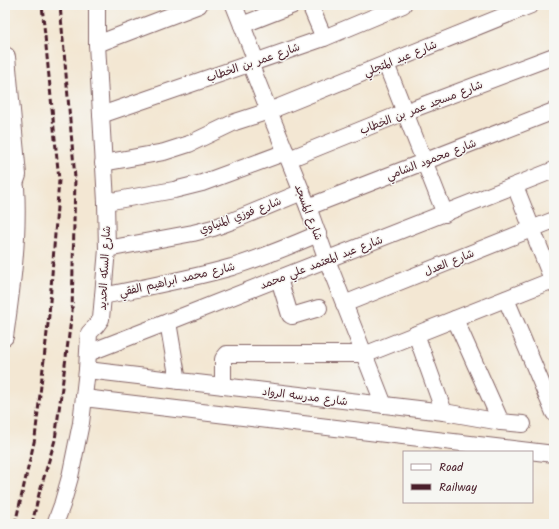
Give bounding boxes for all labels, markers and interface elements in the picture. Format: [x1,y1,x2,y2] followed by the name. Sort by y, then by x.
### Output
[361,36,440,83] street label: شارع عبد المتجلي
[204,38,303,87] street label: شارع عمر بن الخطاب
[357,76,486,140] street label: شارع مسجد عمر بن الخطاب
[384,134,479,186] street label: شارع محمود الشامي
[289,182,327,243] street label: شارع المسجد
[197,193,284,239] street label: شارع فوزي المنياوي
[94,225,116,311] street label: شارع السكه الحديد
[257,231,386,296] street label: شارع عبد المعتمد علي محمد
[422,245,477,281] street label: شارع العدل
[117,258,237,303] street label: شارع محمد ابراهيم الفقي
[261,383,349,411] street label: شارع مدرسه الرواد
[403,451,533,503] legend
[439,458,464,477] text: Road
[439,478,477,497] text: Railway

